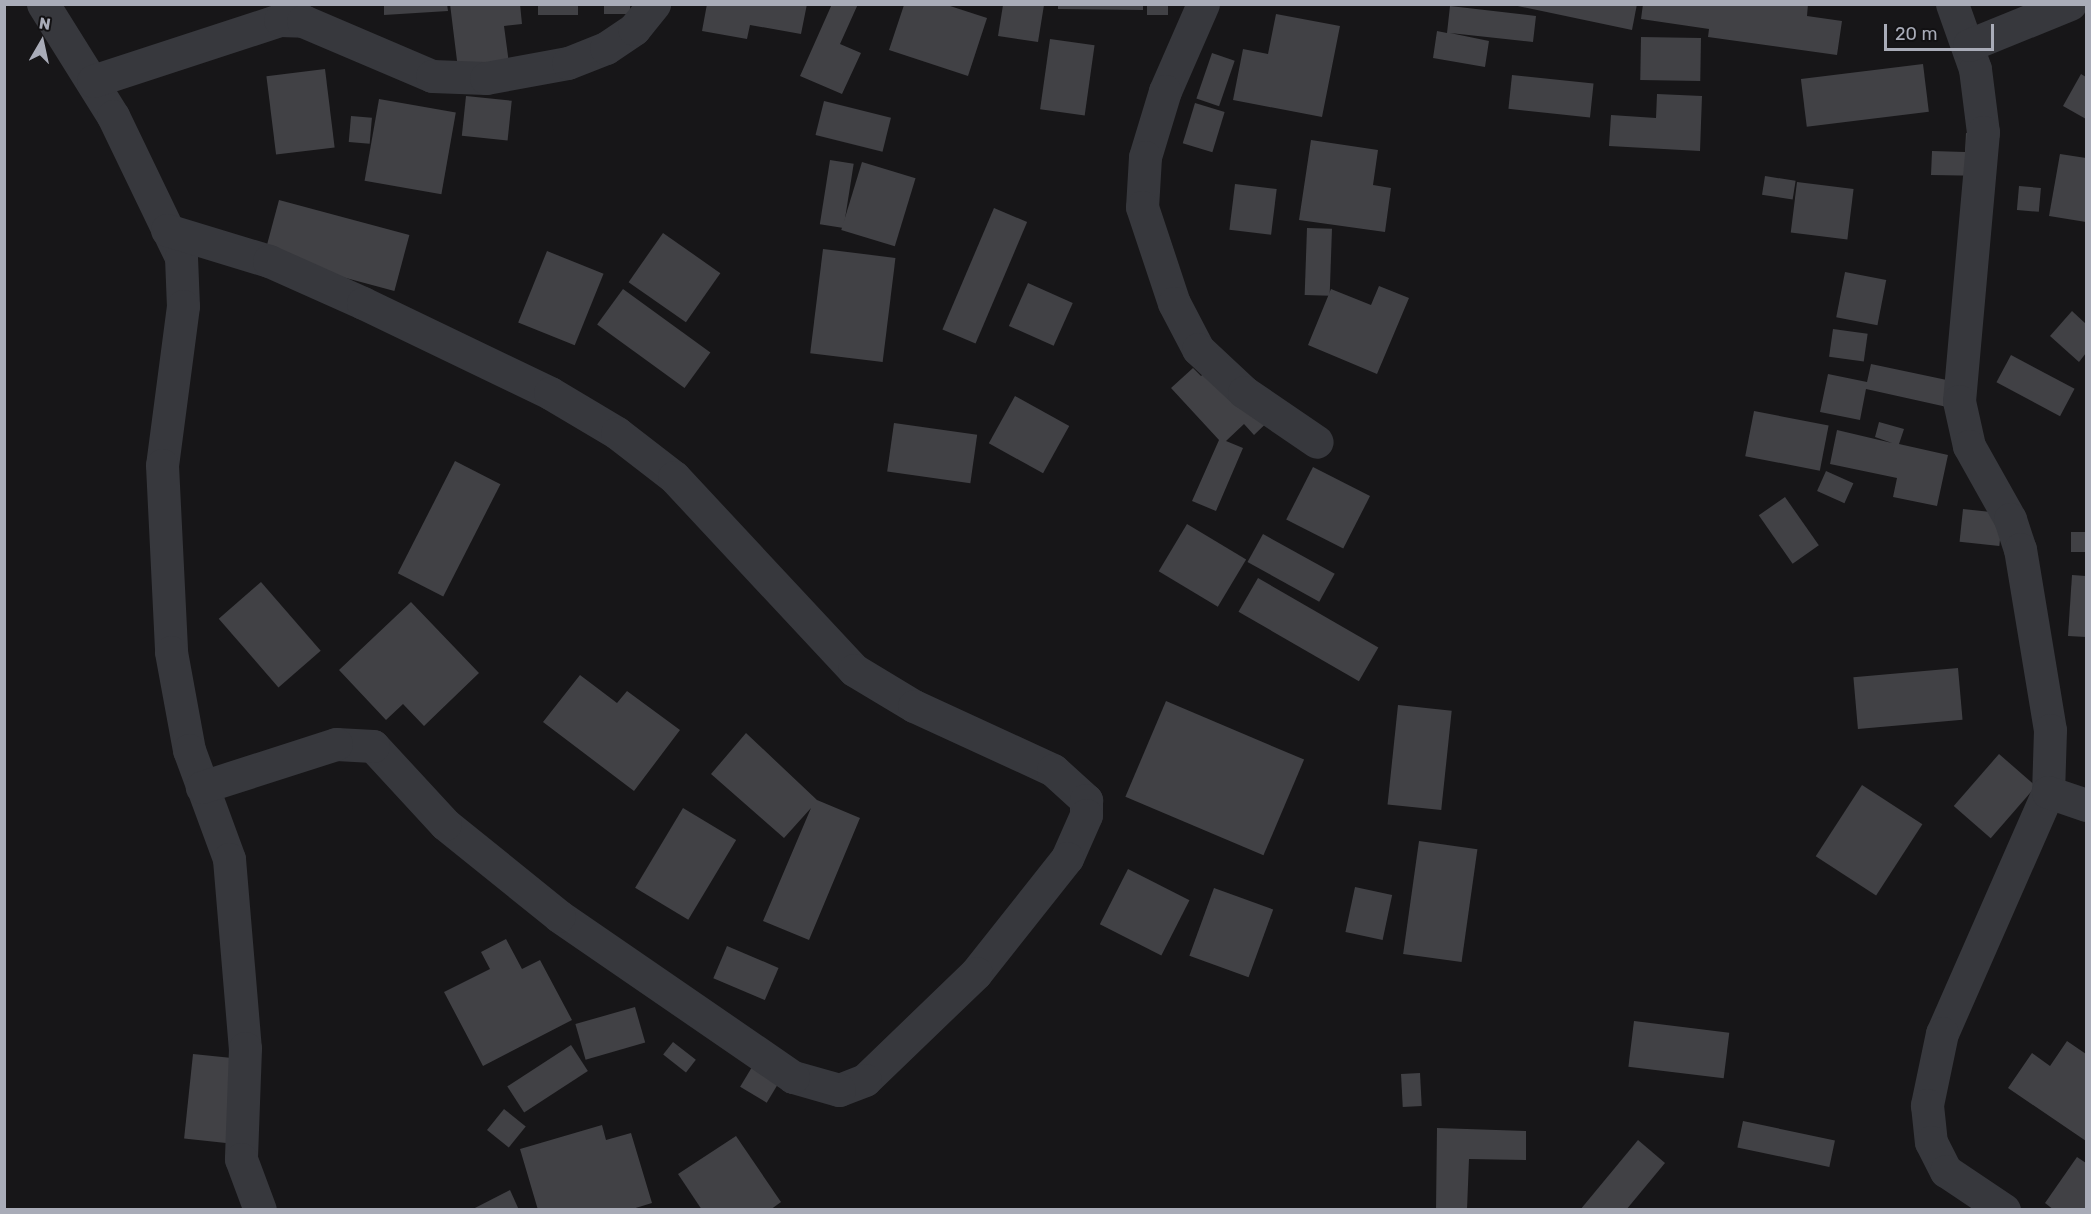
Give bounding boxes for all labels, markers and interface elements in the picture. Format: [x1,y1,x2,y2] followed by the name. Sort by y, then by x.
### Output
[12,12,72,72] north arrow
[1887,12,1996,50] scale bar
[38,13,52,34] text: N
[1895,23,1937,45] text: 20 m

